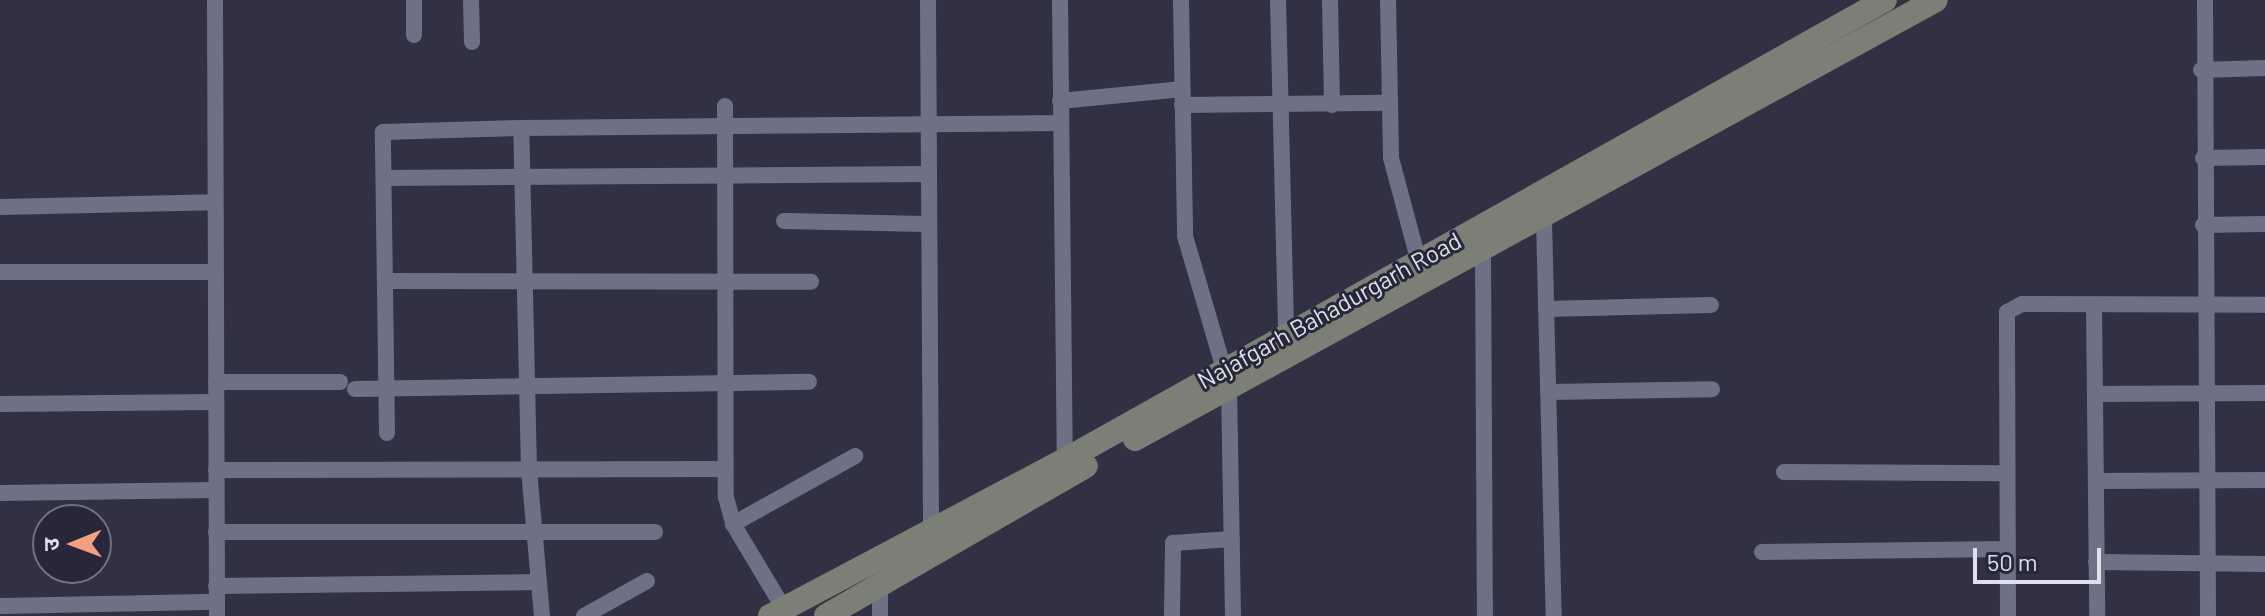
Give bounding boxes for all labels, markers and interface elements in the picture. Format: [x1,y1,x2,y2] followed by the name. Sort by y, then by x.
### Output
[1192,225,1466,395] street label: Najafgarh Bahadurgarh Road
[32,504,112,584] north arrow
[1977,532,2105,582] scale bar
[37,538,63,551] text: उ
[1987,547,2038,576] text: 50 m

